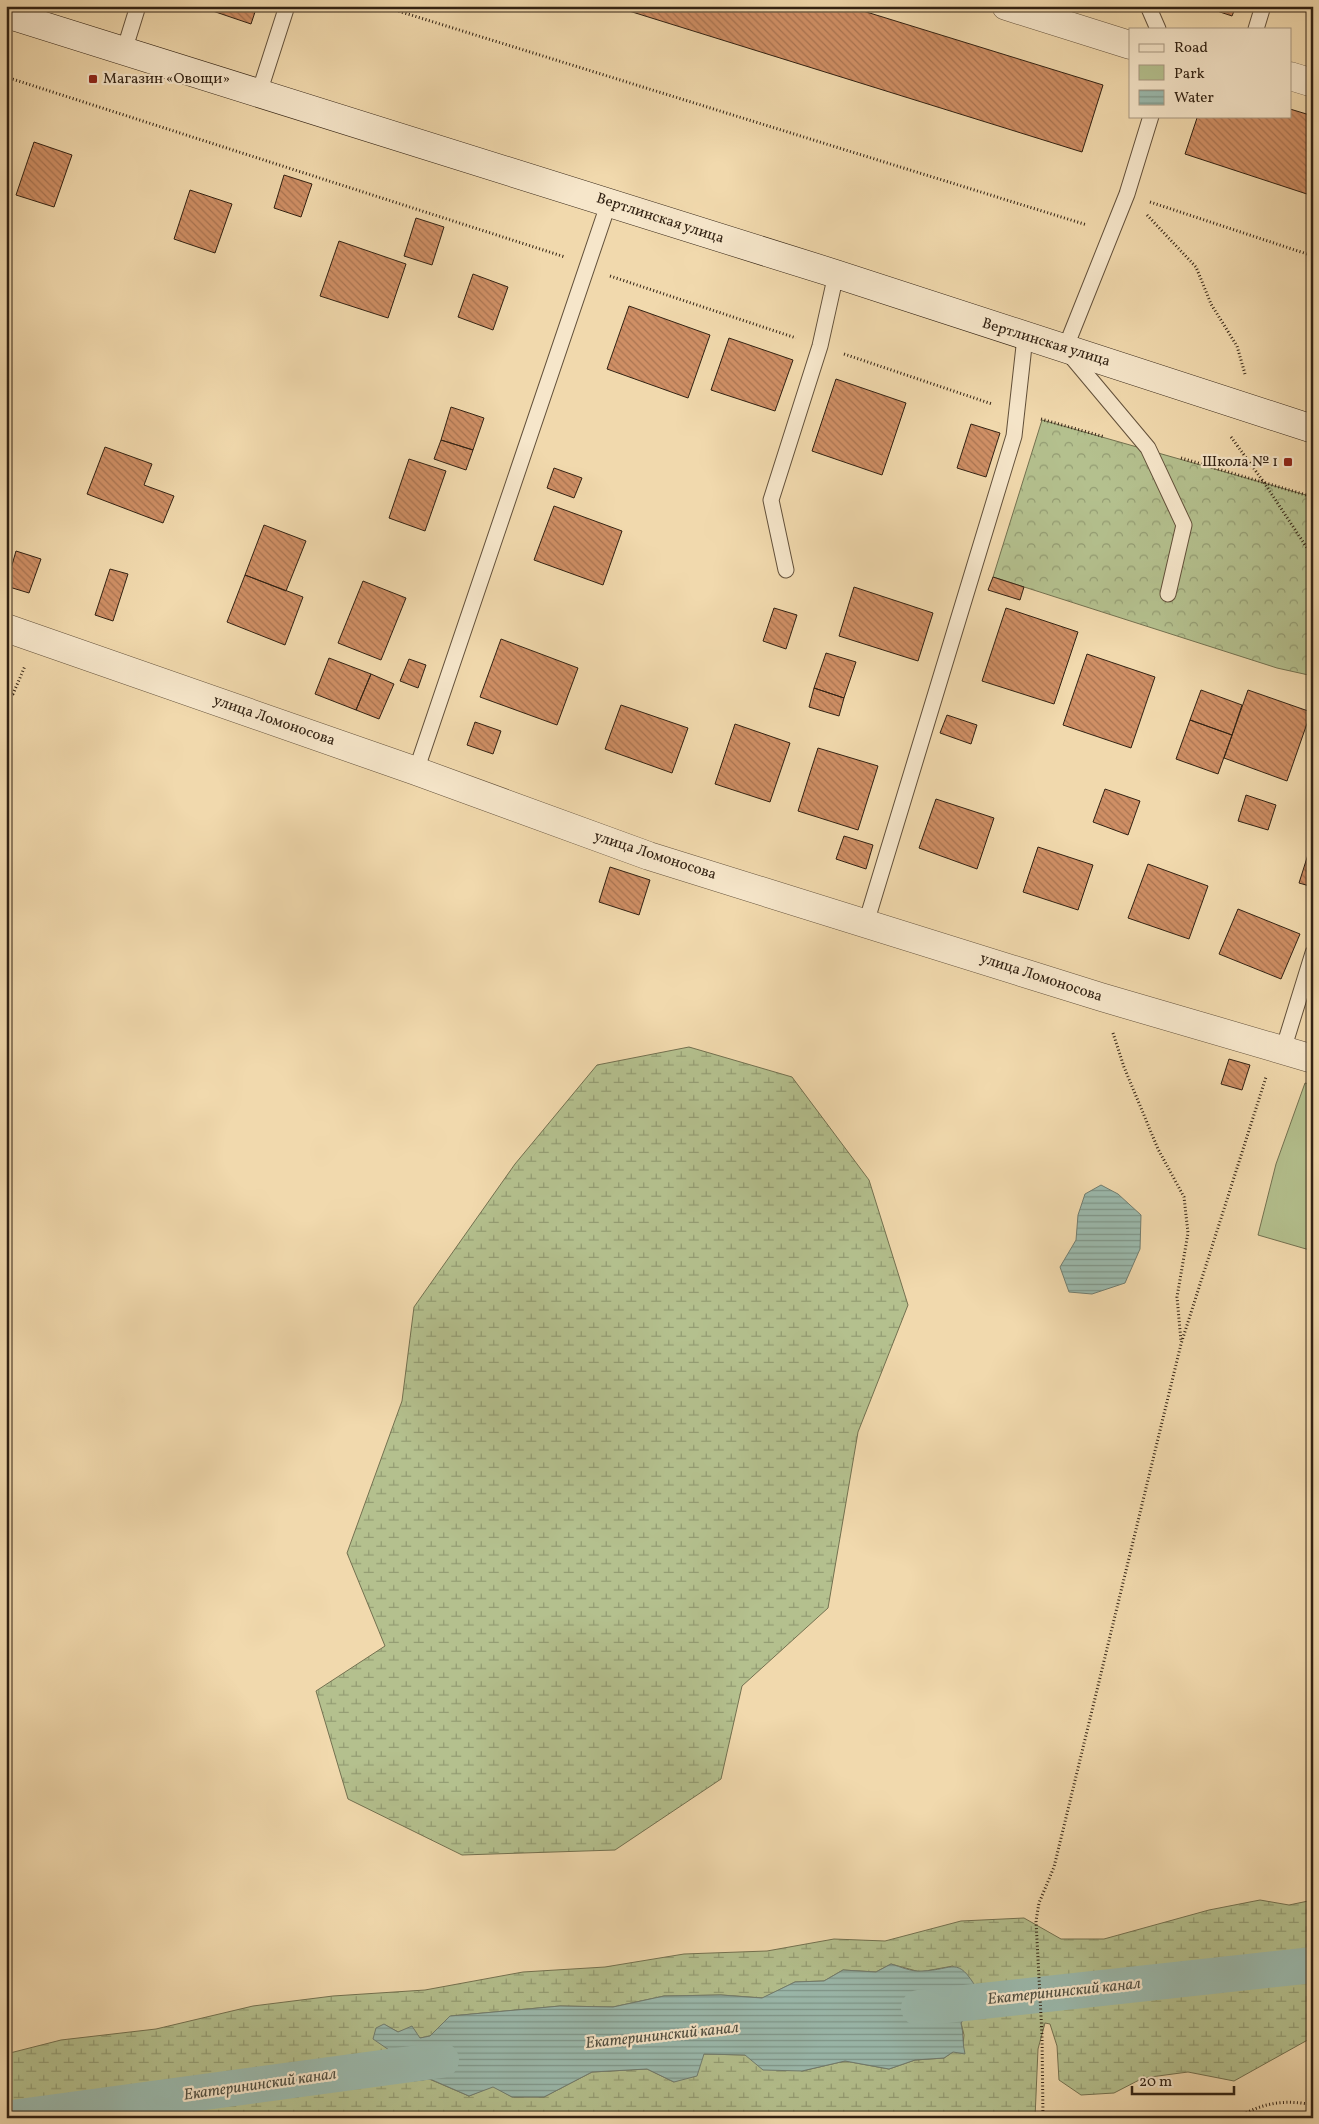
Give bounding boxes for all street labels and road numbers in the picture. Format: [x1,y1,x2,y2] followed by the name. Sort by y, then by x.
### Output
[593,188,727,250] street label: Вертлинская улица
[979,313,1113,373] street label: Вертлинская улица
[210,690,338,752] street label: улица Ломоносова
[591,826,719,886] street label: улица Ломоносова
[977,948,1105,1008] street label: улица Ломоносова

